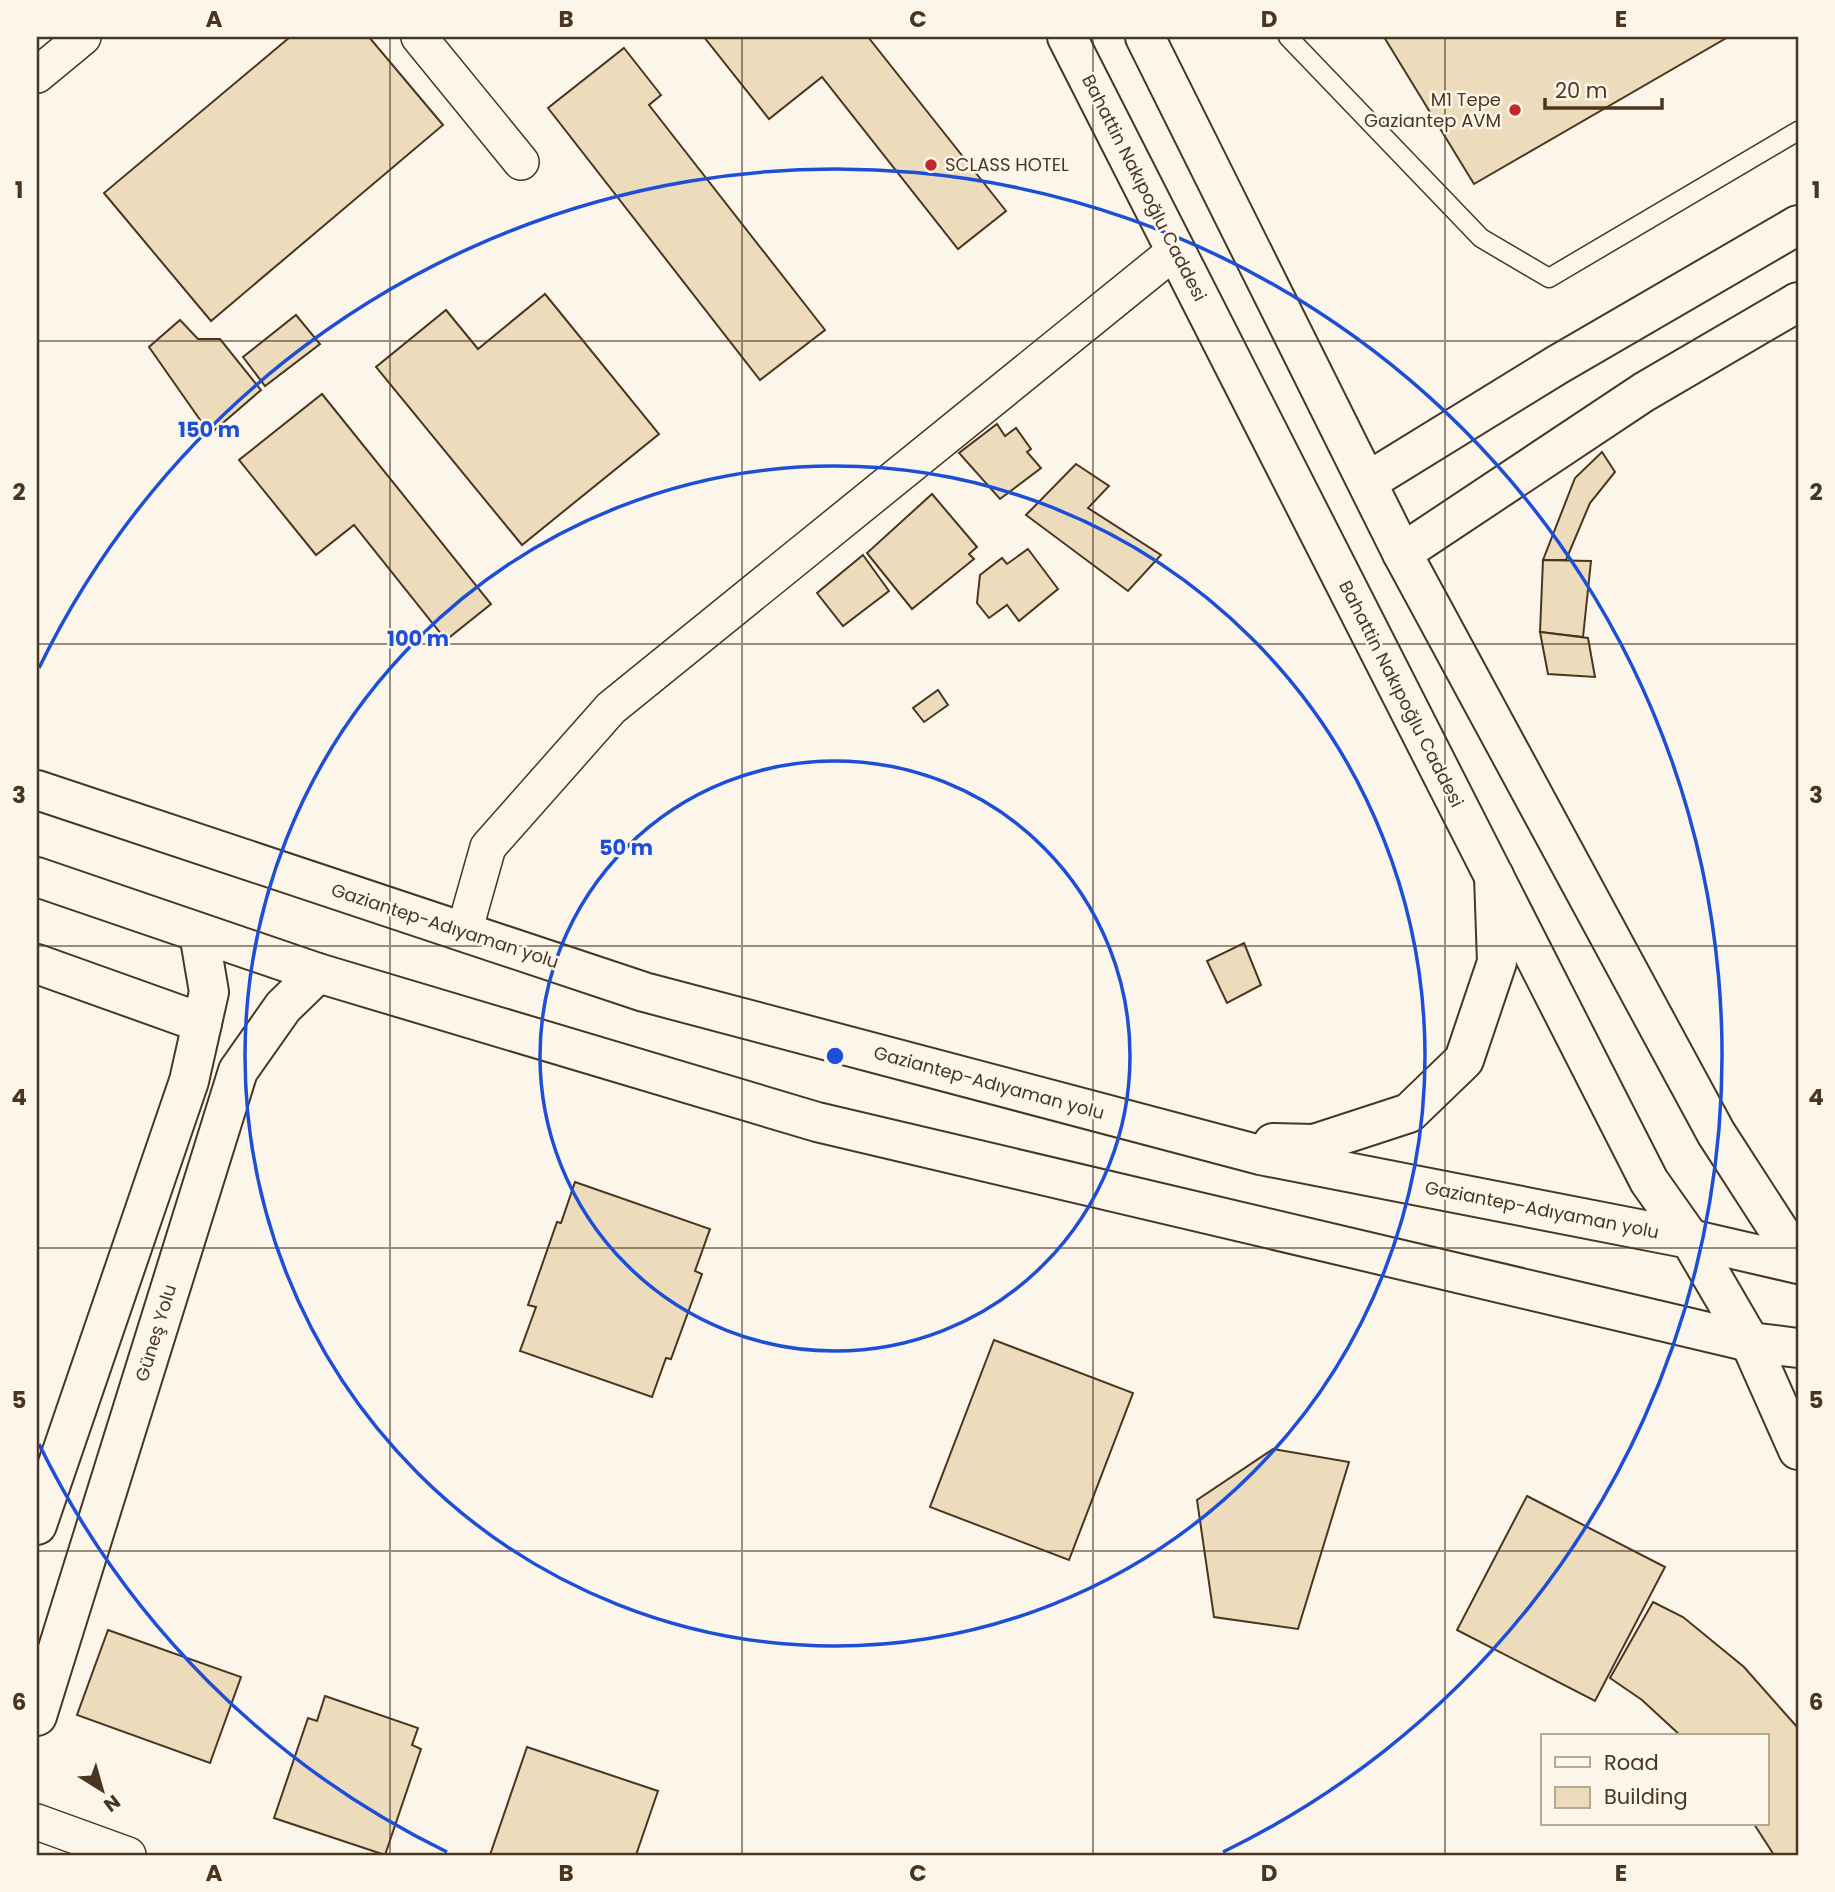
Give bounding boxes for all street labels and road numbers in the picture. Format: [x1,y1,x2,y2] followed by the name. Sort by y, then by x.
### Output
[1076,70,1213,305] street label: Bahattin Nakıpoğlu Caddesi
[1333,576,1470,811] street label: Bahattin Nakıpoğlu Caddesi
[328,877,562,974] street label: Gaziantep-Adıyaman yolu
[871,1040,1107,1125] street label: Gaziantep-Adıyaman yolu
[1423,1175,1661,1244] street label: Gaziantep-Adıyaman yolu
[129,1281,182,1385] street label: Güneş Yolu

